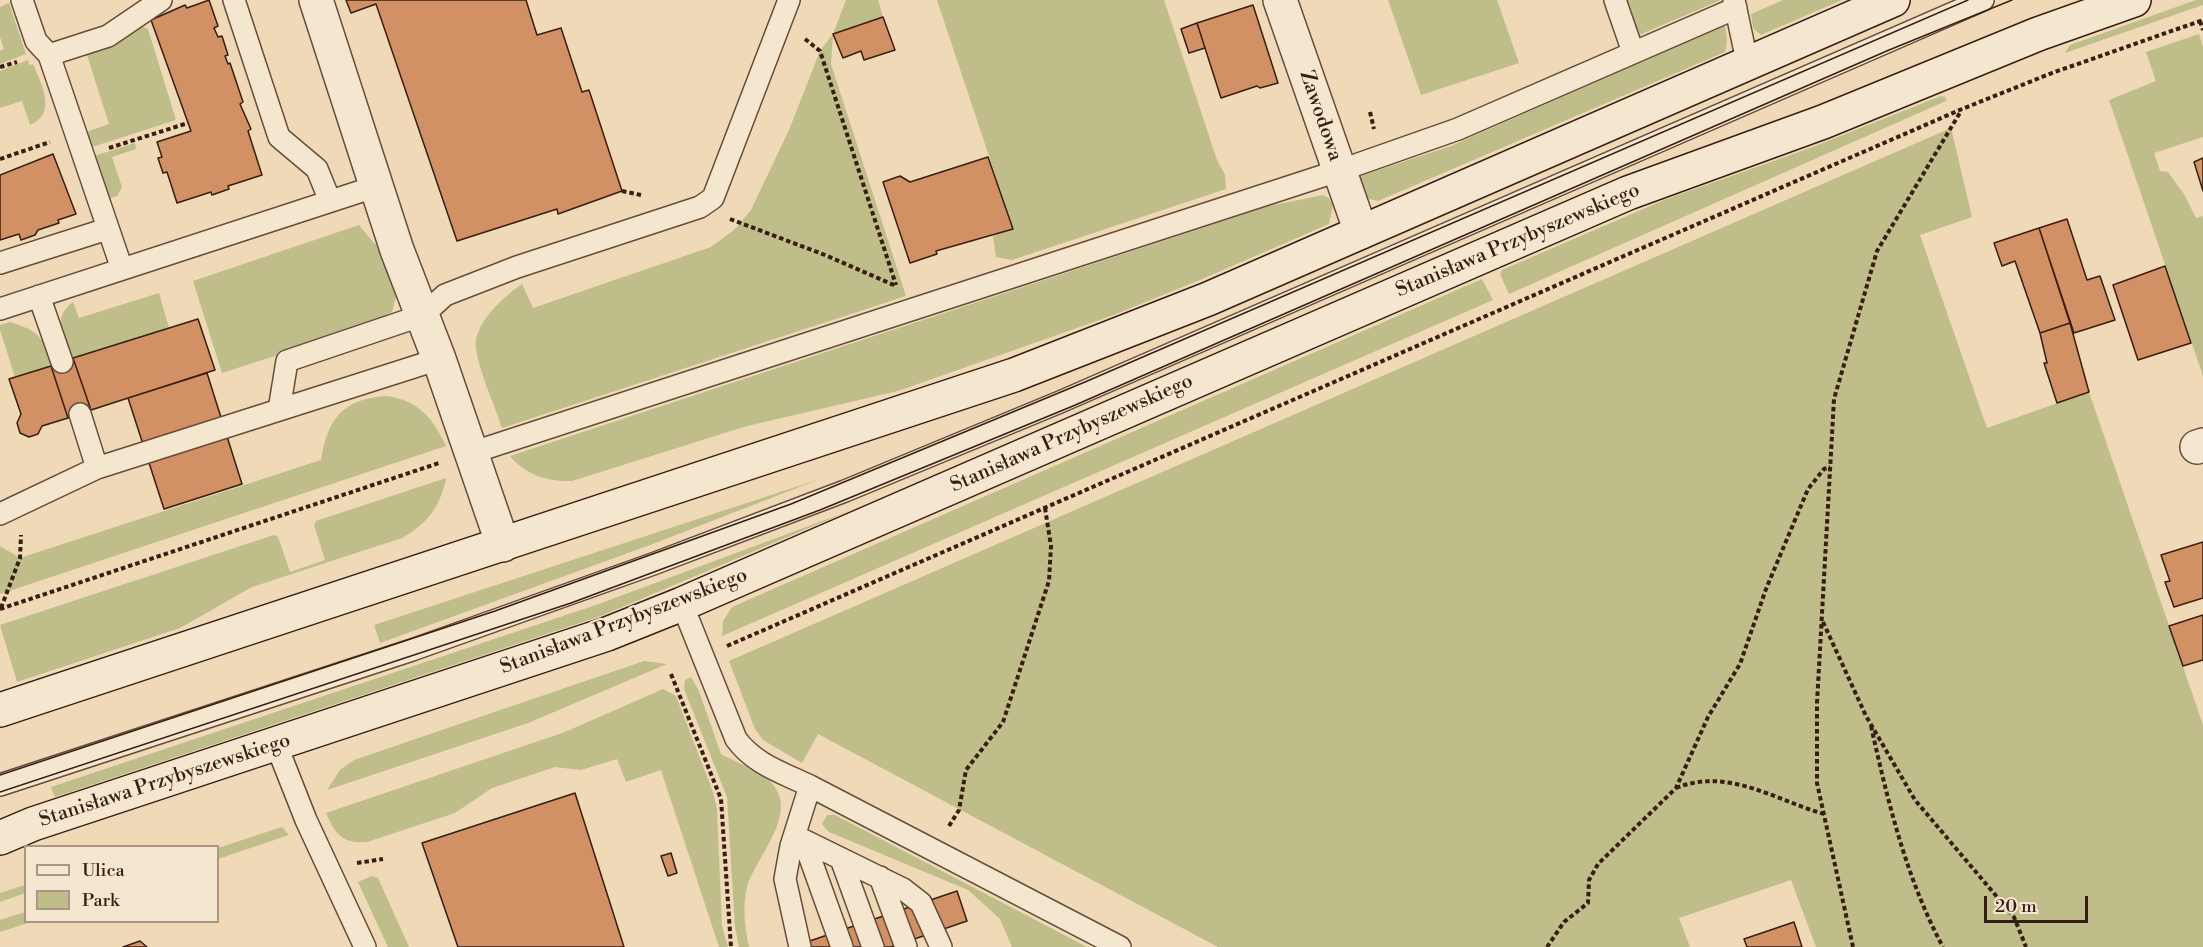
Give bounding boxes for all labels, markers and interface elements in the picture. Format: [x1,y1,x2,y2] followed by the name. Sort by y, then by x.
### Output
[1293,68,1347,164] street label: Zawodowa
[1392,179,1644,303] street label: Stanisława Przybyszewskiego
[947,370,1197,498] street label: Stanisława Przybyszewskiego
[497,564,751,680] street label: Stanisława Przybyszewskiego
[36,729,294,833] street label: Stanisława Przybyszewskiego
[24,845,219,923] legend
[82,859,125,882] text: Ulica
[1987,884,2090,922] scale bar
[82,889,119,912] text: Park
[1995,895,2037,918] text: 20 m

